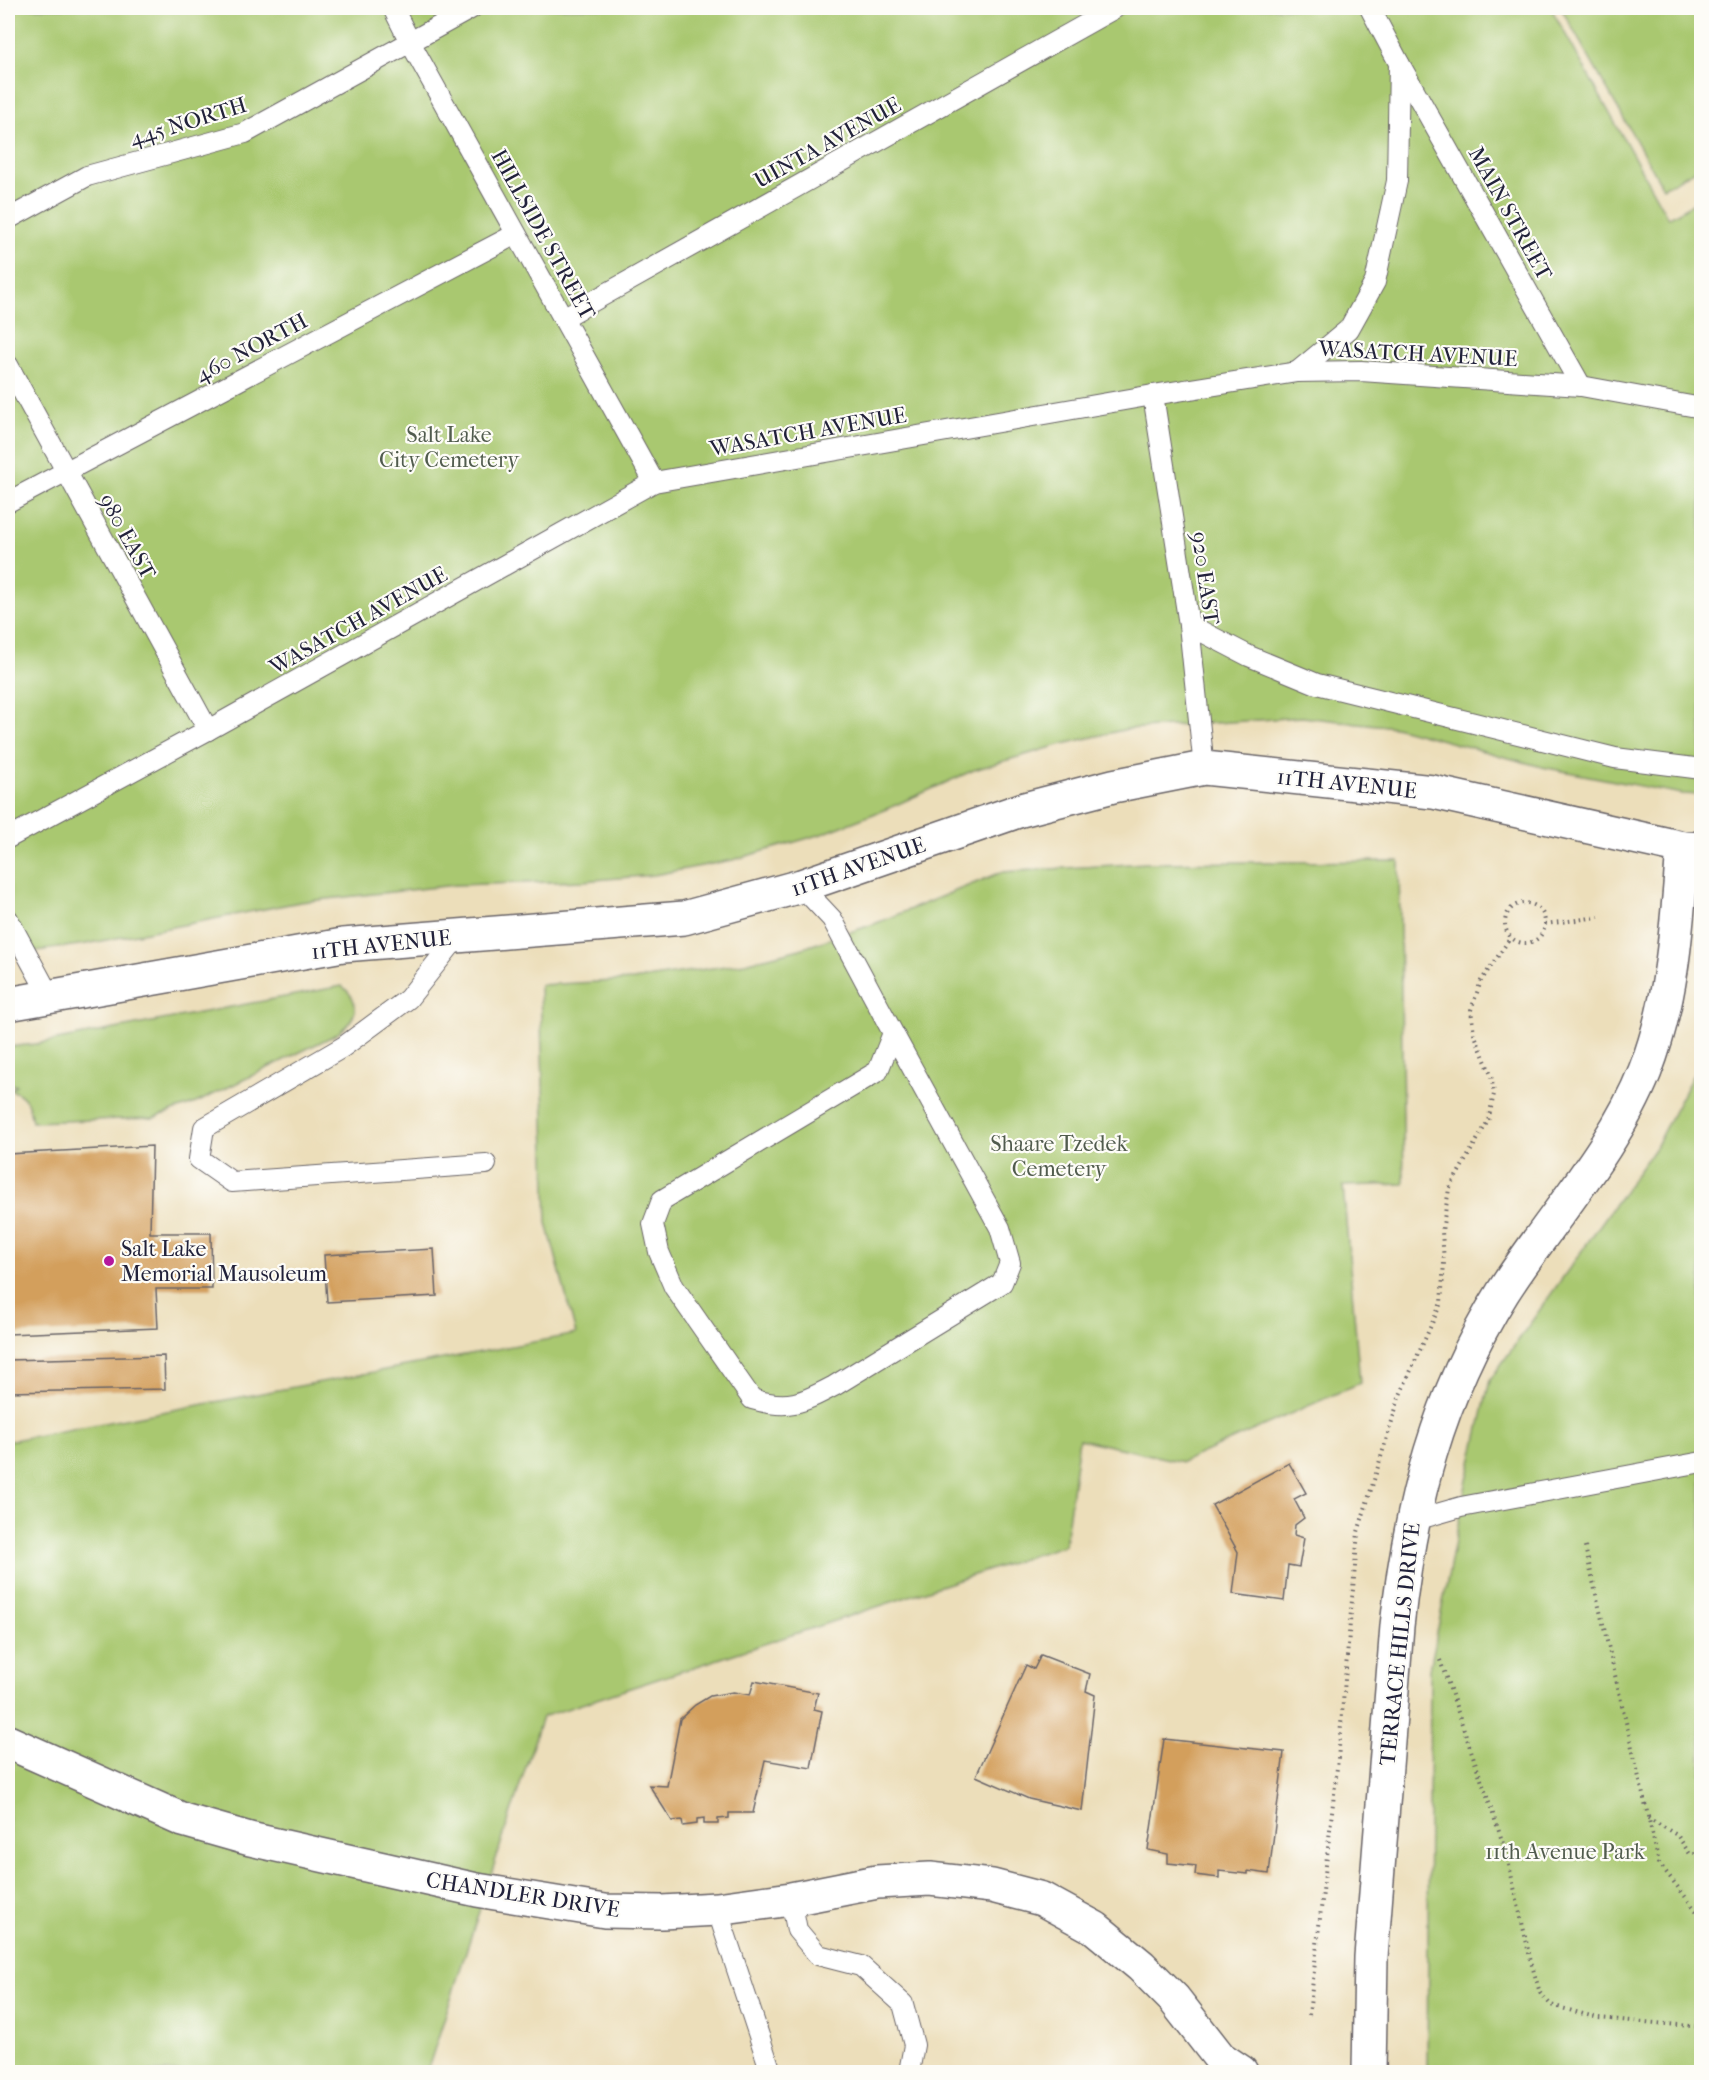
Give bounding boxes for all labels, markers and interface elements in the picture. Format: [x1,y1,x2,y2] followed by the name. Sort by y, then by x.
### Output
[127,92,250,152] street label: 445 NORTH
[750,92,905,194] street label: UINTA AVENUE
[1463,142,1558,286] street label: MAIN STREET
[485,145,601,325] street label: HILLSIDE STREET
[191,308,312,388] street label: 460 NORTH
[1317,336,1518,372] street label: WASATCH AVENUE
[707,402,909,462] street label: WASATCH AVENUE
[379,422,520,473] park label: Salt Lake City Cemetery
[93,489,162,585] street label: 980 EAST
[1186,530,1225,627] street label: 920 EAST
[264,561,452,681] street label: WASATCH AVENUE
[1276,764,1418,804] street label: 11TH AVENUE
[788,832,929,902] street label: 11TH AVENUE
[310,925,452,965] street label: 11TH AVENUE
[990,1131,1128,1182] park label: Shaare Tzedek Cemetery
[121,1236,328,1287] place label: Salt Lake Memorial Mausoleum
[102,1254,116,1268] marker: Salt Lake Memorial Mausoleum
[1374,1521,1426,1767] street label: TERRACE HILLS DRIVE
[1485,1839,1646,1865] park label: 11th Avenue Park
[424,1867,622,1923] street label: CHANDLER DRIVE

